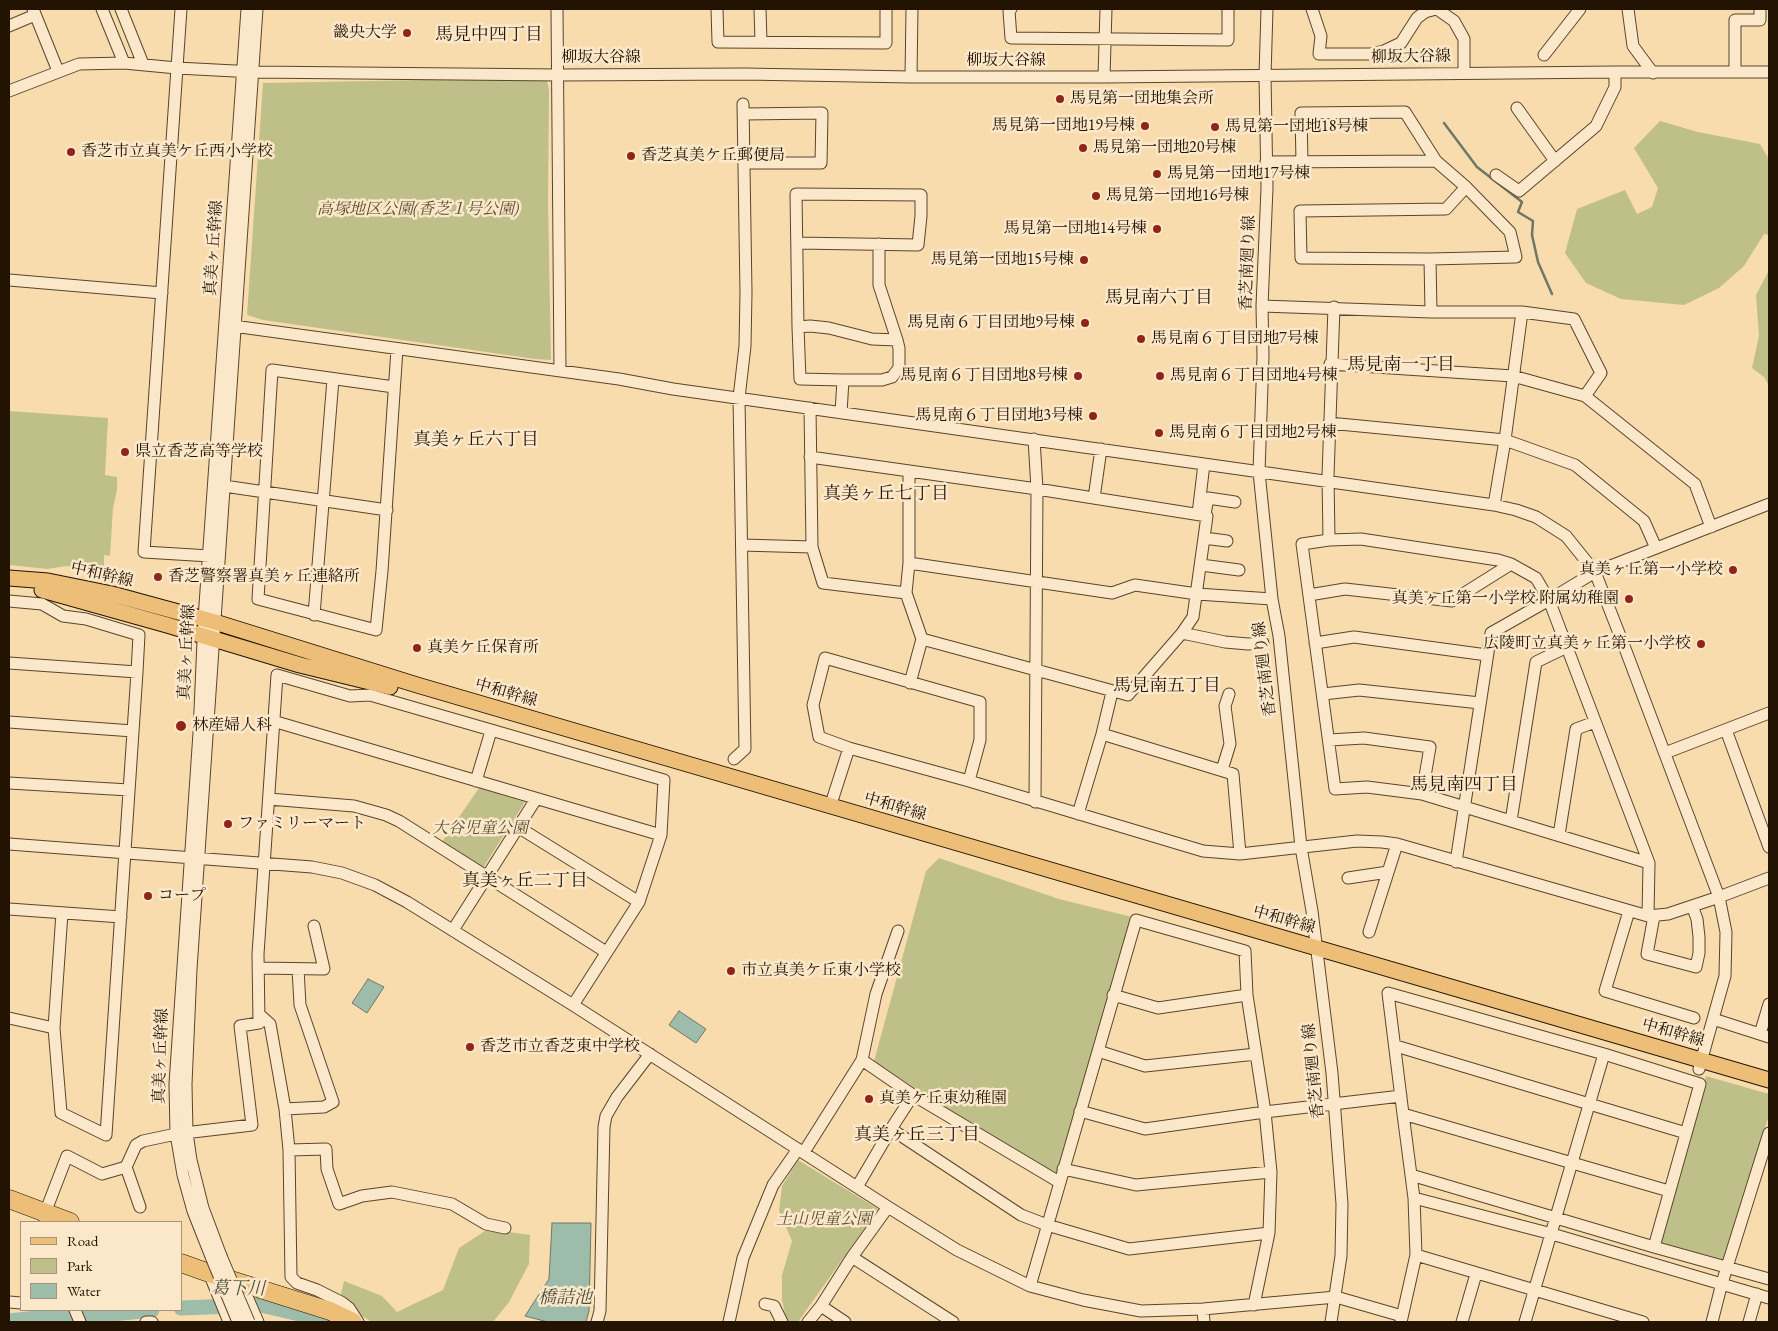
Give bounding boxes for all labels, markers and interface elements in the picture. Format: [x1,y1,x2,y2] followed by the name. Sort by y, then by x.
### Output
[333,23,397,43] place label: 畿央大学
[435,24,543,46] district label: 馬見中四丁目
[401,27,413,39] marker: 畿央大学
[1371,47,1451,67] street label: 柳坂大谷線
[561,48,641,68] street label: 柳坂大谷線
[966,51,1046,71] street label: 柳坂大谷線
[1070,89,1214,109] place label: 馬見第一団地集会所
[1054,93,1066,105] marker: 馬見第一団地集会所
[992,116,1135,136] place label: 馬見第一団地19号棟
[1225,117,1368,137] place label: 馬見第一団地18号棟
[1139,120,1151,132] marker: 馬見第一団地19号棟
[1209,121,1221,133] marker: 馬見第一団地18号棟
[1093,138,1236,158] place label: 馬見第一団地20号棟
[81,142,273,162] place label: 香芝市立真美ケ丘西小学校
[1077,142,1089,154] marker: 馬見第一団地20号棟
[65,146,77,158] marker: 香芝市立真美ケ丘西小学校
[641,146,785,166] place label: 香芝真美ケ丘郵便局
[625,150,637,162] marker: 香芝真美ケ丘郵便局
[1167,164,1310,184] place label: 馬見第一団地17号棟
[1151,168,1163,180] marker: 馬見第一団地17号棟
[1106,186,1249,206] place label: 馬見第一団地16号棟
[1090,190,1102,202] marker: 馬見第一団地16号棟
[201,199,227,297] street label: 真美ヶ丘幹線
[317,200,519,220] park label: 高塚地区公園(香芝１号公園)
[1237,215,1259,311] street label: 香芝南廻り線
[1004,219,1147,239] place label: 馬見第一団地14号棟
[1151,223,1163,235] marker: 馬見第一団地14号棟
[931,250,1074,270] place label: 馬見第一団地15号棟
[1078,254,1090,266] marker: 馬見第一団地15号棟
[1105,287,1213,309] district label: 馬見南六丁目
[907,313,1075,333] place label: 馬見南６丁目団地9号棟
[1079,317,1091,329] marker: 馬見南６丁目団地9号棟
[1151,329,1319,349] place label: 馬見南６丁目団地7号棟
[1135,333,1147,345] marker: 馬見南６丁目団地7号棟
[1347,354,1455,376] district label: 馬見南一丁目
[900,366,1068,386] place label: 馬見南６丁目団地8号棟
[1170,366,1338,386] place label: 馬見南６丁目団地4号棟
[1072,370,1084,382] marker: 馬見南６丁目団地8号棟
[1154,370,1166,382] marker: 馬見南６丁目団地4号棟
[915,406,1083,426] place label: 馬見南６丁目団地3号棟
[1087,410,1099,422] marker: 馬見南６丁目団地3号棟
[1169,423,1337,443] place label: 馬見南６丁目団地2号棟
[1153,427,1165,439] marker: 馬見南６丁目団地2号棟
[413,429,539,451] district label: 真美ヶ丘六丁目
[135,442,263,462] place label: 県立香芝高等学校
[119,446,131,458] marker: 県立香芝高等学校
[823,483,949,505] district label: 真美ヶ丘七丁目
[69,558,135,592] street label: 中和幹線
[1579,560,1723,580] place label: 真美ヶ丘第一小学校
[1727,564,1739,576] marker: 真美ヶ丘第一小学校
[168,567,360,587] place label: 香芝警察署真美ヶ丘連絡所
[152,571,164,583] marker: 香芝警察署真美ヶ丘連絡所
[1392,589,1619,609] place label: 真美ヶ丘第一小学校 附属幼稚園
[1623,593,1635,605] marker: 真美ヶ丘第一小学校 附属幼稚園
[175,604,199,700] street label: 真美ヶ丘幹線
[1250,620,1280,718] street label: 香芝南廻り線
[1483,634,1691,654] place label: 広陵町立真美ヶ丘第一小学校
[427,638,539,658] place label: 真美ケ丘保育所
[1695,638,1707,650] marker: 広陵町立真美ヶ丘第一小学校
[411,642,423,654] marker: 真美ケ丘保育所
[473,675,539,711] street label: 中和幹線
[1113,675,1221,697] district label: 馬見南五丁目
[192,716,272,736] place label: 林産婦人科
[174,719,188,733] marker: 林産婦人科
[1410,774,1518,796] district label: 馬見南四丁目
[862,789,928,825] street label: 中和幹線
[238,814,366,834] place label: ファミリーマート
[222,818,234,830] marker: ファミリーマート
[432,819,528,839] park label: 大谷児童公園
[462,870,588,892] district label: 真美ヶ丘二丁目
[158,886,206,906] place label: コープ
[142,890,154,902] marker: コープ
[1251,902,1317,938] street label: 中和幹線
[741,961,901,981] place label: 市立真美ケ丘東小学校
[725,965,737,977] marker: 市立真美ケ丘東小学校
[150,1008,172,1104] street label: 真美ヶ丘幹線
[1640,1015,1706,1051] street label: 中和幹線
[1299,1022,1329,1120] street label: 香芝南廻り線
[480,1037,640,1057] place label: 香芝市立香芝東中学校
[464,1041,476,1053] marker: 香芝市立香芝東中学校
[879,1089,1007,1109] place label: 真美ケ丘東幼稚園
[863,1093,875,1105] marker: 真美ケ丘東幼稚園
[854,1124,980,1146] district label: 真美ヶ丘三丁目
[776,1210,872,1230] park label: 土山児童公園
[20,1221,182,1311] legend
[67,1231,98,1250] text: Road
[67,1256,93,1275] text: Park
[211,1278,265,1300] water label: 葛下川
[67,1281,101,1300] text: Water
[538,1287,592,1309] water label: 橋詰池

